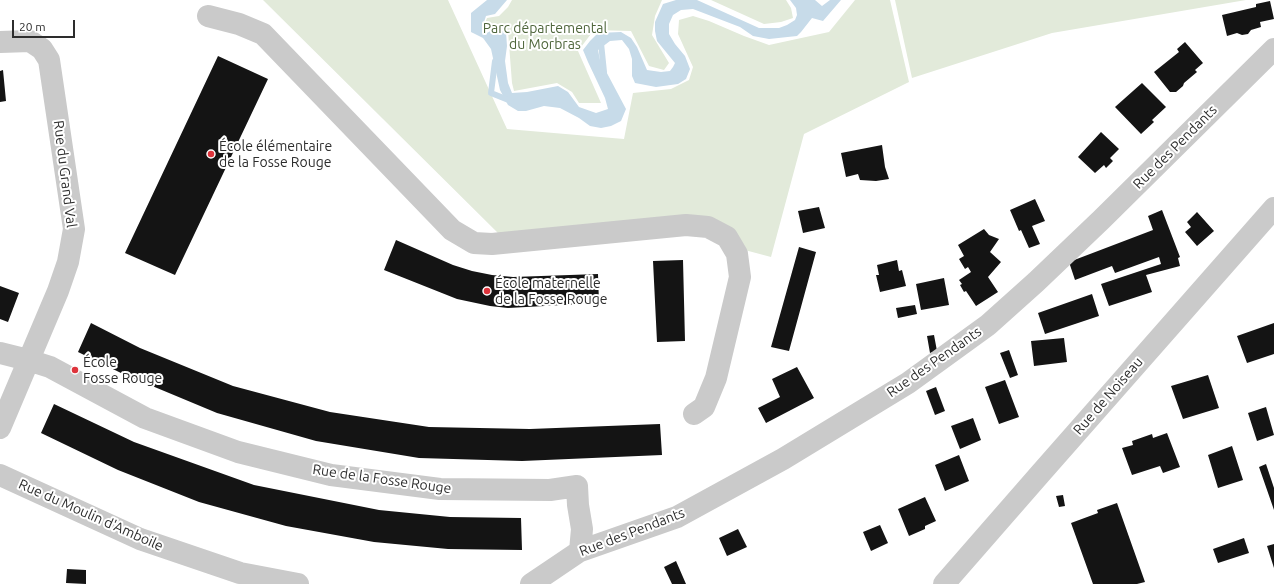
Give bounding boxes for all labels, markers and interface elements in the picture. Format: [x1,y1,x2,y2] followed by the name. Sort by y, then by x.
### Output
[14,12,77,38] scale bar
[19,20,46,33] text: 20 m
[483,20,607,52] park label: Parc départemental du Morbras
[1130,102,1220,192] street label: Rue des Pendants
[50,120,80,228] street label: Rue du Grand Val
[219,138,332,170] place label: École élémentaire de la Fosse Rouge
[206,149,216,159] marker: École élémentaire de la Fosse Rouge
[495,275,608,308] place label: École maternelle de la Fosse Rouge
[482,286,492,296] marker: École maternelle de la Fosse Rouge
[883,323,985,401] street label: Rue des Pendants
[83,354,162,386] place label: École Fosse Rouge
[1070,354,1146,438] street label: Rue de Noiseau
[70,365,80,375] marker: École Fosse Rouge
[311,461,453,497] street label: Rue de la Fosse Rouge
[16,475,166,555] street label: Rue du Moulin d'Amboile
[577,504,687,560] street label: Rue des Pendants

